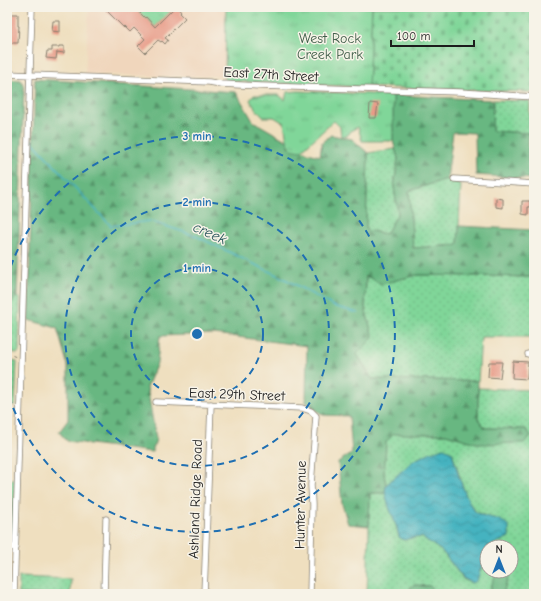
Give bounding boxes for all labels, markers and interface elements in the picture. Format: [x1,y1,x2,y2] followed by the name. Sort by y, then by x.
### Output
[391,22,474,48] scale bar
[397,29,430,43] text: 100 m
[297,30,363,63] park label: West Rock Creek Park
[223,64,320,86] street label: East 27th Street
[182,129,212,143] text: 3 min
[182,195,212,209] text: 2 min
[190,218,230,249] water label: creek
[183,261,211,275] text: 1 min
[190,327,204,341] centre of rings
[189,384,286,405] street label: East 29th Street
[185,439,206,559] street label: Ashland Ridge Road
[291,461,310,549] street label: Hunter Avenue
[479,539,519,579] north arrow
[495,543,503,556] text: N

